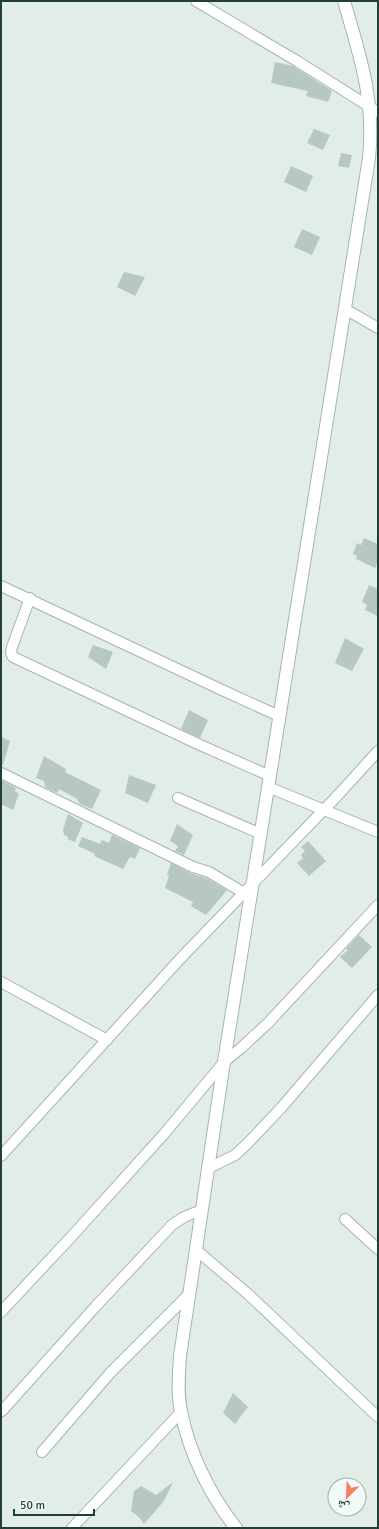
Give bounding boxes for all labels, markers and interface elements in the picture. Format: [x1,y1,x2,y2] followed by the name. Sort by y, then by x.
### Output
[327,1477,367,1517] north arrow
[14,1491,94,1517] scale bar
[335,1496,352,1514] text: ش
[20,1498,45,1513] text: 50 m

